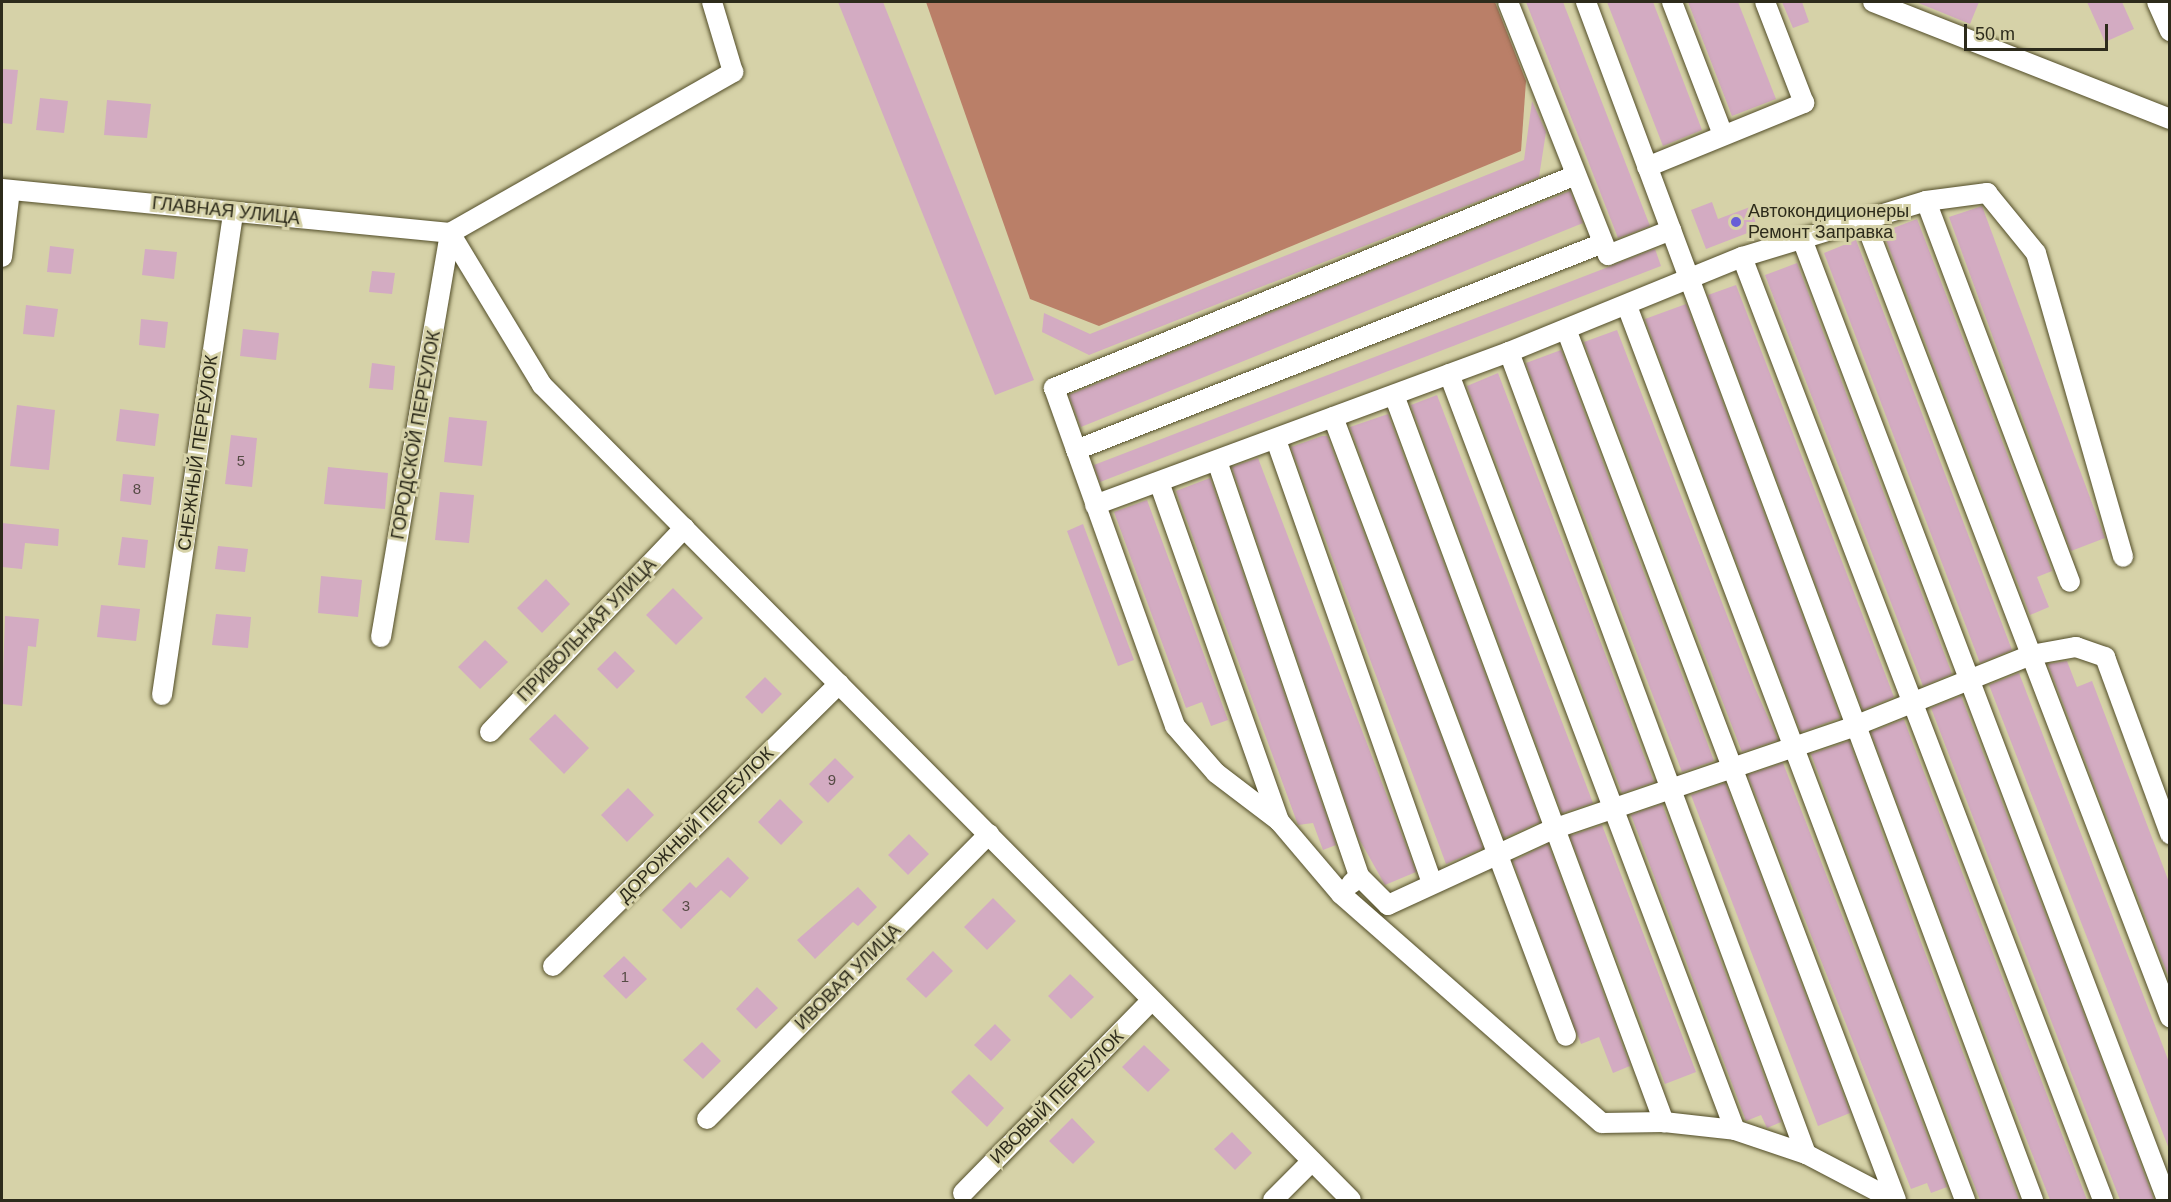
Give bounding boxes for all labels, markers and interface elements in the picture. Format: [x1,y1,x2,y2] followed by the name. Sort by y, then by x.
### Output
[1967,12,2111,50] scale bar
[1975,24,2015,44] text: 50 m
[151,192,301,230] street label: ГЛАВНАЯ УЛИЦА
[1748,201,1909,244] place label: Автокондиционеры Ремонт Заправка
[1729,215,1743,229] marker: Автокондиционеры Ремонт Заправка
[387,329,445,541] street label: ГОРОДСКОЙ ПЕРЕУЛОК
[174,354,222,552] street label: СНЕЖНЫЙ ПЕРЕУЛОК
[237,452,245,470] house number: 5
[133,480,141,498] house number: 8
[513,554,661,706] street label: ПРИВОЛЬНАЯ УЛИЦА
[614,743,778,907] street label: ДОРОЖНЫЙ ПЕРЕУЛОК
[828,771,836,789] house number: 9
[682,897,690,915] house number: 3
[791,920,905,1034] street label: ИВОВАЯ УЛИЦА
[621,968,629,986] house number: 1
[986,1026,1128,1168] street label: ИВОВЫЙ ПЕРЕУЛОК

